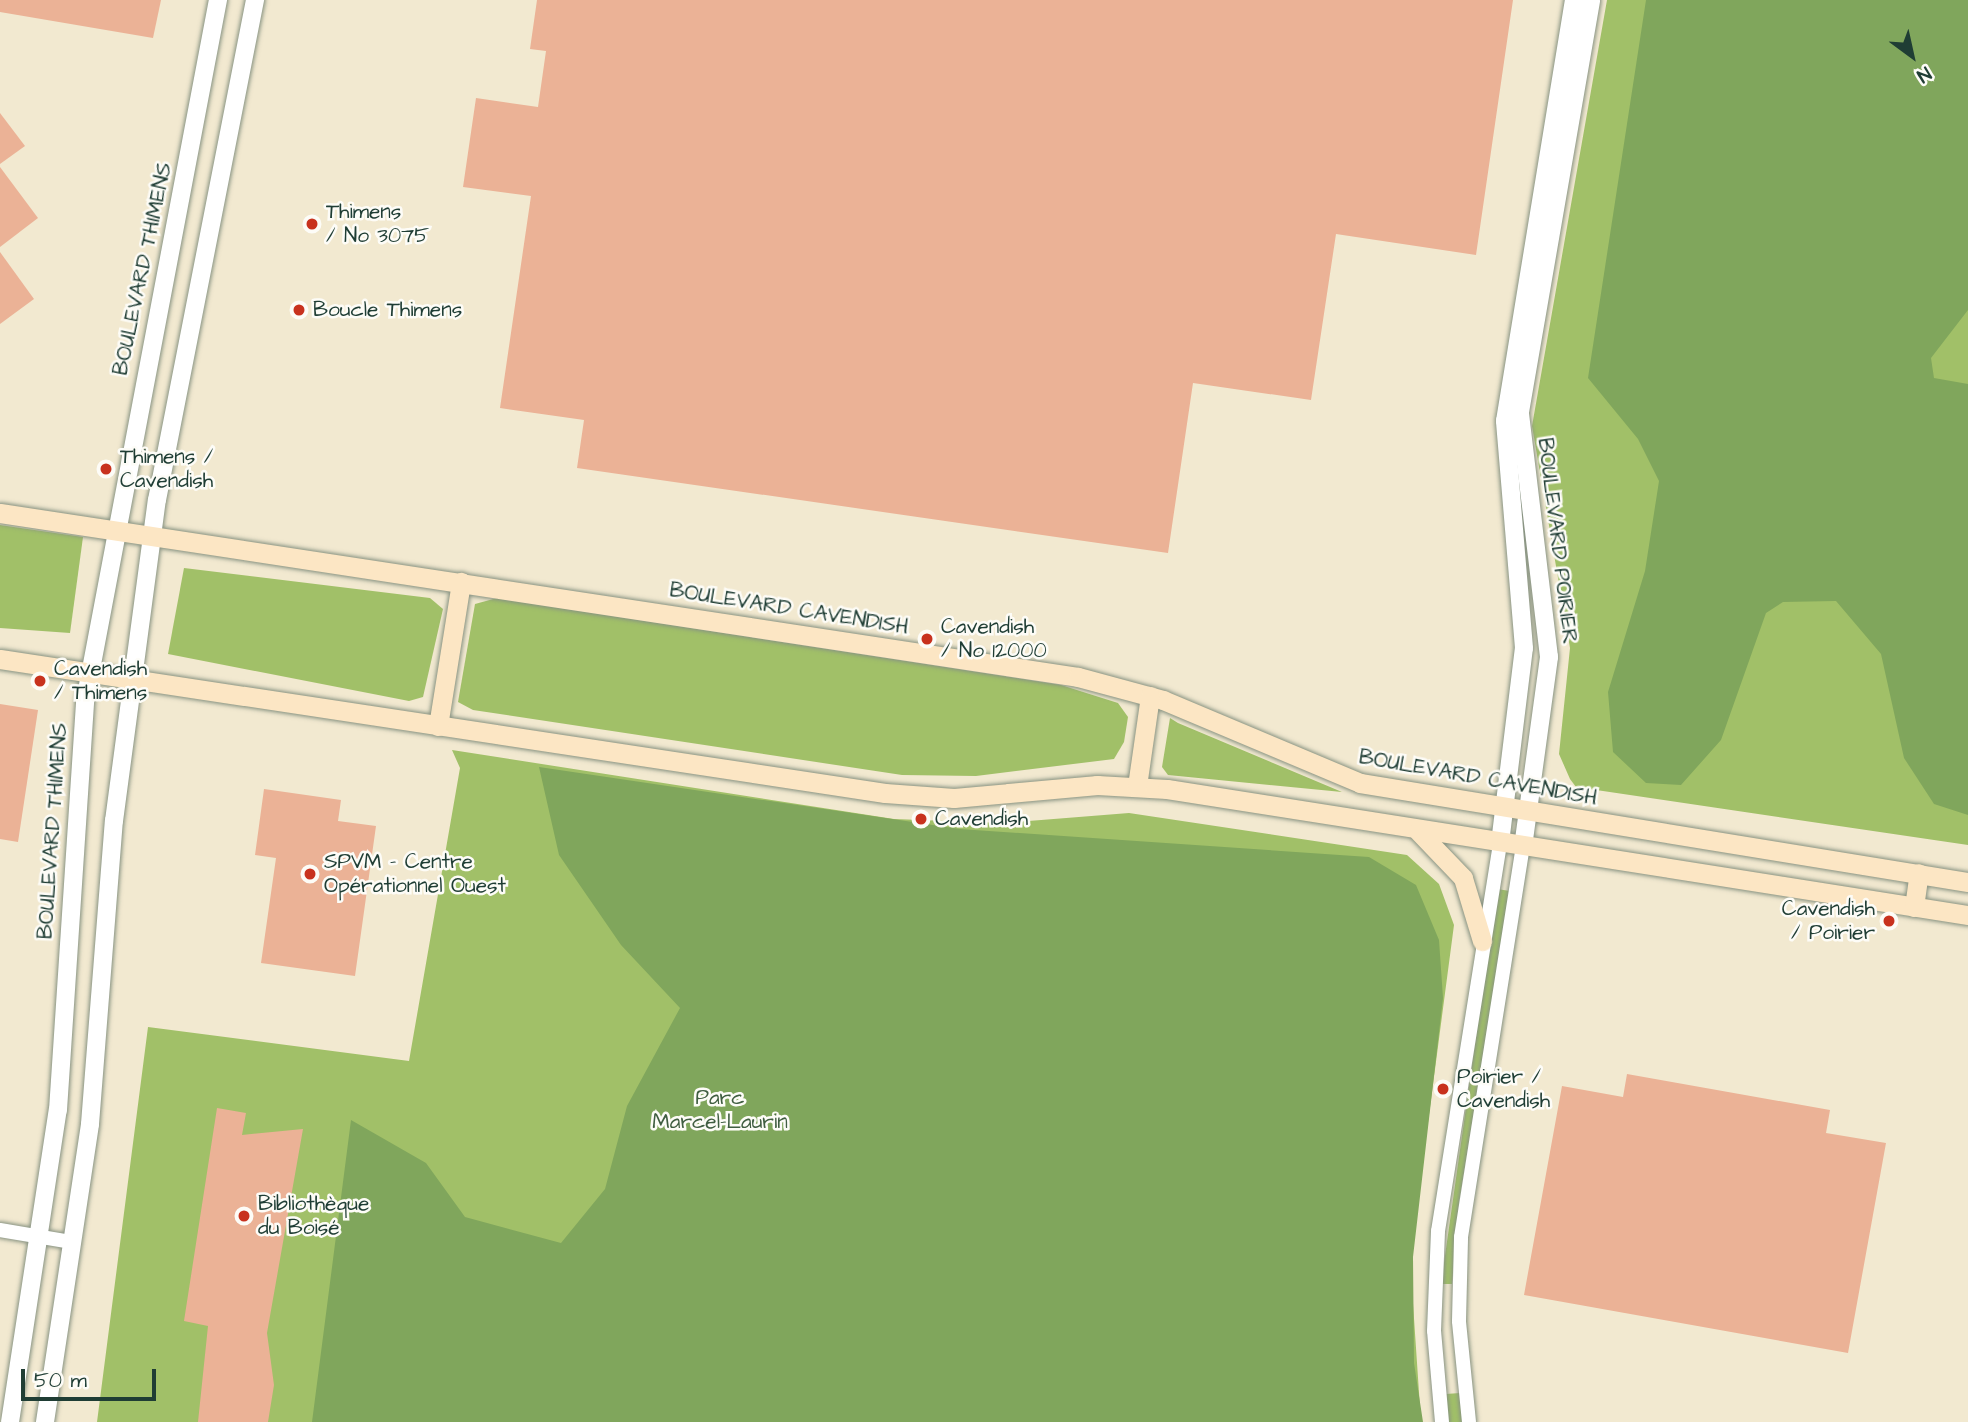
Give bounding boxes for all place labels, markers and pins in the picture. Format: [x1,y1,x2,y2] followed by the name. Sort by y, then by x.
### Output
[326,199,429,249] place label: Thimens / No 3075
[304,216,320,232] marker: Thimens / No 3075
[313,297,462,323] place label: Boucle Thimens
[291,302,307,318] marker: Boucle Thimens
[120,444,213,494] place label: Thimens / Cavendish
[98,461,114,477] marker: Thimens / Cavendish
[941,614,1047,664] place label: Cavendish / No 12000
[919,631,935,647] marker: Cavendish / No 12000
[54,656,147,706] place label: Cavendish / Thimens
[32,673,48,689] marker: Cavendish / Thimens
[935,806,1028,832] place label: Cavendish
[913,811,929,827] marker: Cavendish
[324,849,506,899] place label: SPVM - Centre Opérationnel Ouest
[302,866,318,882] marker: SPVM - Centre Opérationnel Ouest
[1782,896,1875,946] place label: Cavendish / Poirier
[1881,913,1897,929] marker: Cavendish / Poirier
[1457,1064,1550,1114] place label: Poirier / Cavendish
[1435,1081,1451,1097] marker: Poirier / Cavendish
[258,1191,369,1241] place label: Bibliothèque du Boisé
[236,1208,252,1224] marker: Bibliothèque du Boisé

